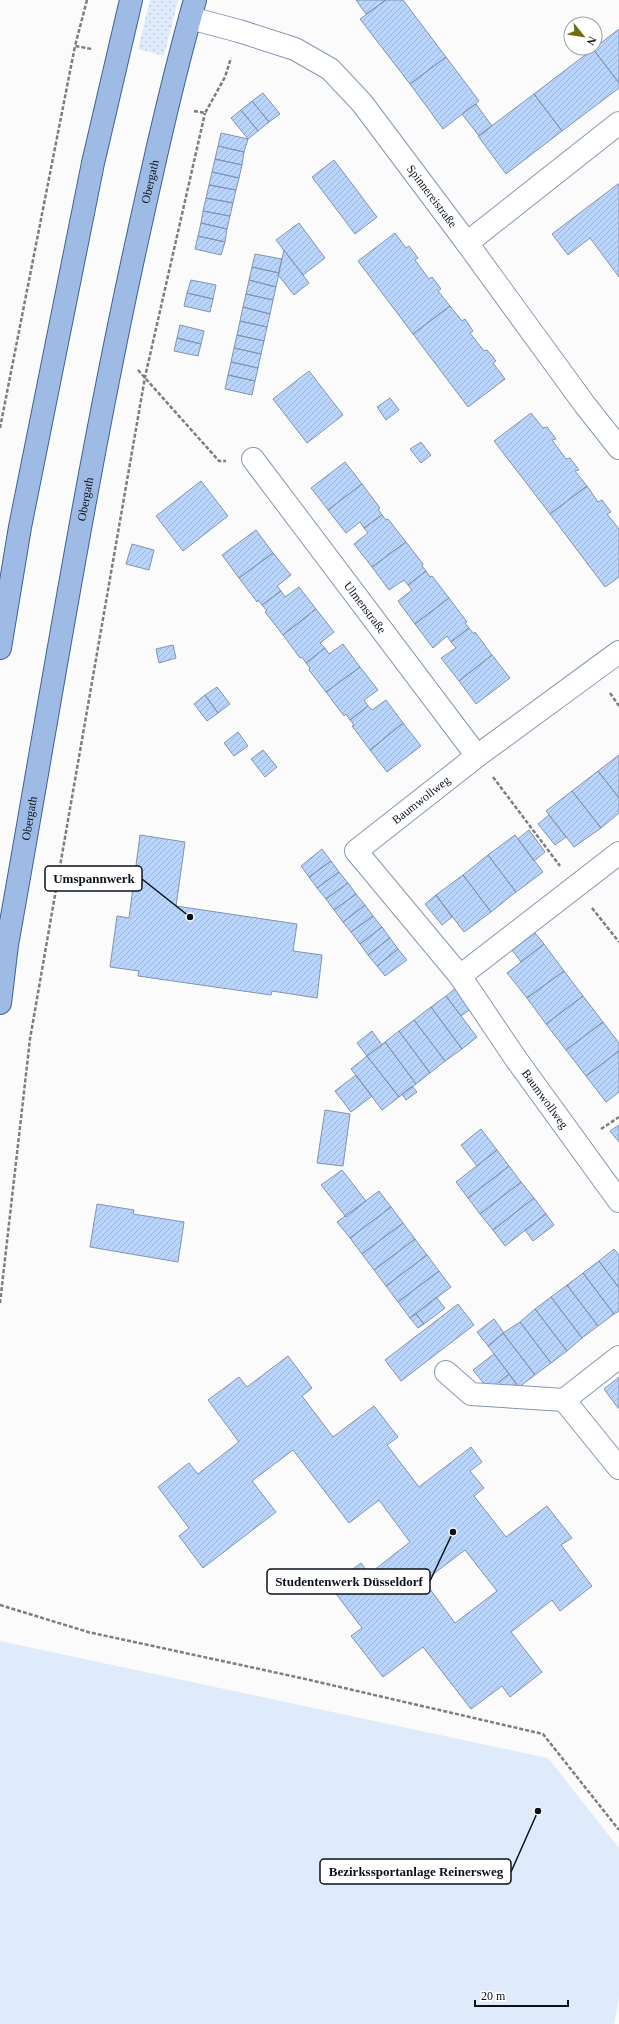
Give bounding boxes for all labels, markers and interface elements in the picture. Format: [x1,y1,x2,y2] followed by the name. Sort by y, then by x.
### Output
[563,16,603,56] north arrow
[584,35,599,47] text: N
[138,159,162,205] street label: Obergath
[404,162,460,230] street label: Spinnereistraße
[74,476,96,522] street label: Obergath
[341,579,389,636] street label: Ulmenstraße
[389,773,453,827] street label: Baumwollweg
[19,795,40,841] street label: Obergath
[45,866,142,891] callout: Umspannwerk
[53,871,136,886] text: Umspannwerk
[519,1067,571,1131] street label: Baumwollweg
[267,1569,430,1594] callout: Studentenwerk Düsseldorf
[275,1574,424,1589] text: Studentenwerk Düsseldorf
[320,1859,511,1884] callout: Bezirkssportanlage Reinersweg
[329,1864,504,1879] text: Bezirkssportanlage Reinersweg
[475,1982,568,2008] scale bar
[481,1989,506,2003] text: 20 m

